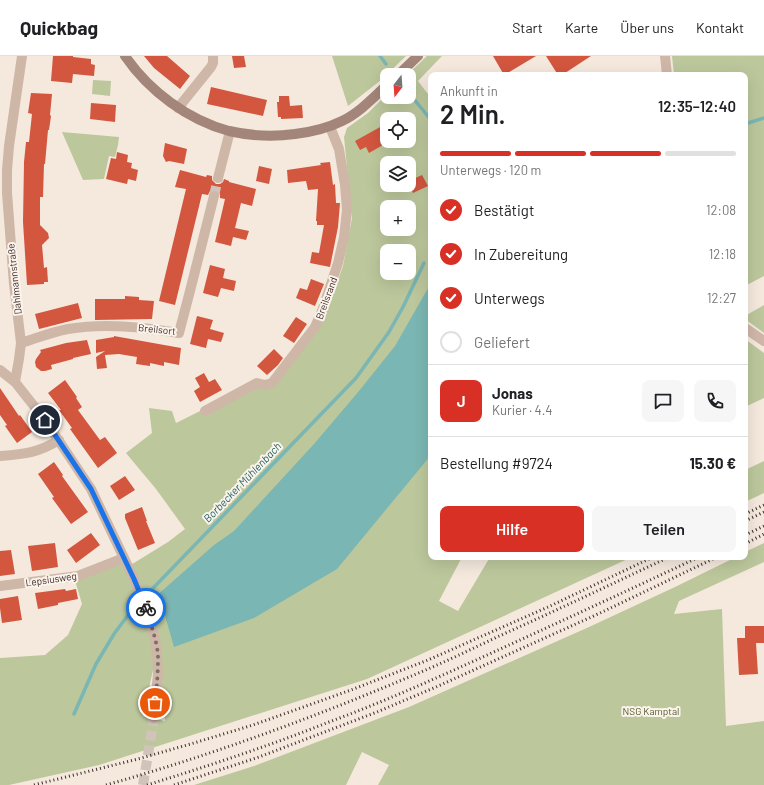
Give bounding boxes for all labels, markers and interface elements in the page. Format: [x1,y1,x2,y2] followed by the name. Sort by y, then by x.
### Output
[20,16,98,39] text: Quickbag
[512,19,543,36] text: Start
[565,19,598,36] text: Karte
[620,19,674,36] text: Über uns
[696,19,744,36] text: Kontakt
[380,68,416,104] north arrow
[380,68,416,280] map controls
[440,83,498,99] text: Ankunft in
[658,97,736,115] text: 12:35–12:40
[440,98,506,129] text: 2 Min.
[380,112,416,148] button: locate
[380,156,416,192] button: layers
[440,162,541,178] text: Unterwegs · 120 m
[440,199,462,221] icon: check
[380,200,416,236] button: +
[474,201,534,219] text: Bestätigt
[706,202,736,218] text: 12:08
[4,243,24,315] street label: Dahlmannstraße
[440,243,462,265] icon: check
[380,244,416,280] button: −
[474,245,568,263] text: In Zubereitung
[709,246,736,262] text: 12:18
[313,275,339,321] street label: Breilsrand
[440,287,462,309] icon: check
[474,289,545,307] text: Unterwegs
[707,290,736,306] text: 12:27
[138,321,177,337] street label: Breilsort
[474,333,530,351] text: Geliefert
[642,380,684,422] button: chat
[694,380,736,422] button: phone
[492,384,533,402] text: Jonas
[457,392,465,410] text: J
[492,402,553,418] text: Kurier · 4.4
[28,403,62,437] pin
[34,409,56,431] icon: home
[200,439,284,525] water label: Borbecker Mühlenbach
[440,454,553,472] text: Bestellung #9724
[689,454,736,472] text: 15.30 €
[440,506,584,552] button: Hilfe
[592,506,736,552] button: Teilen
[25,569,77,589] street label: Lepsiusweg
[126,588,166,628] courier
[135,597,157,619] icon: bike
[138,686,172,720] pin
[144,692,166,714] icon: bag
[623,705,679,717] park label: NSG Kamptal

